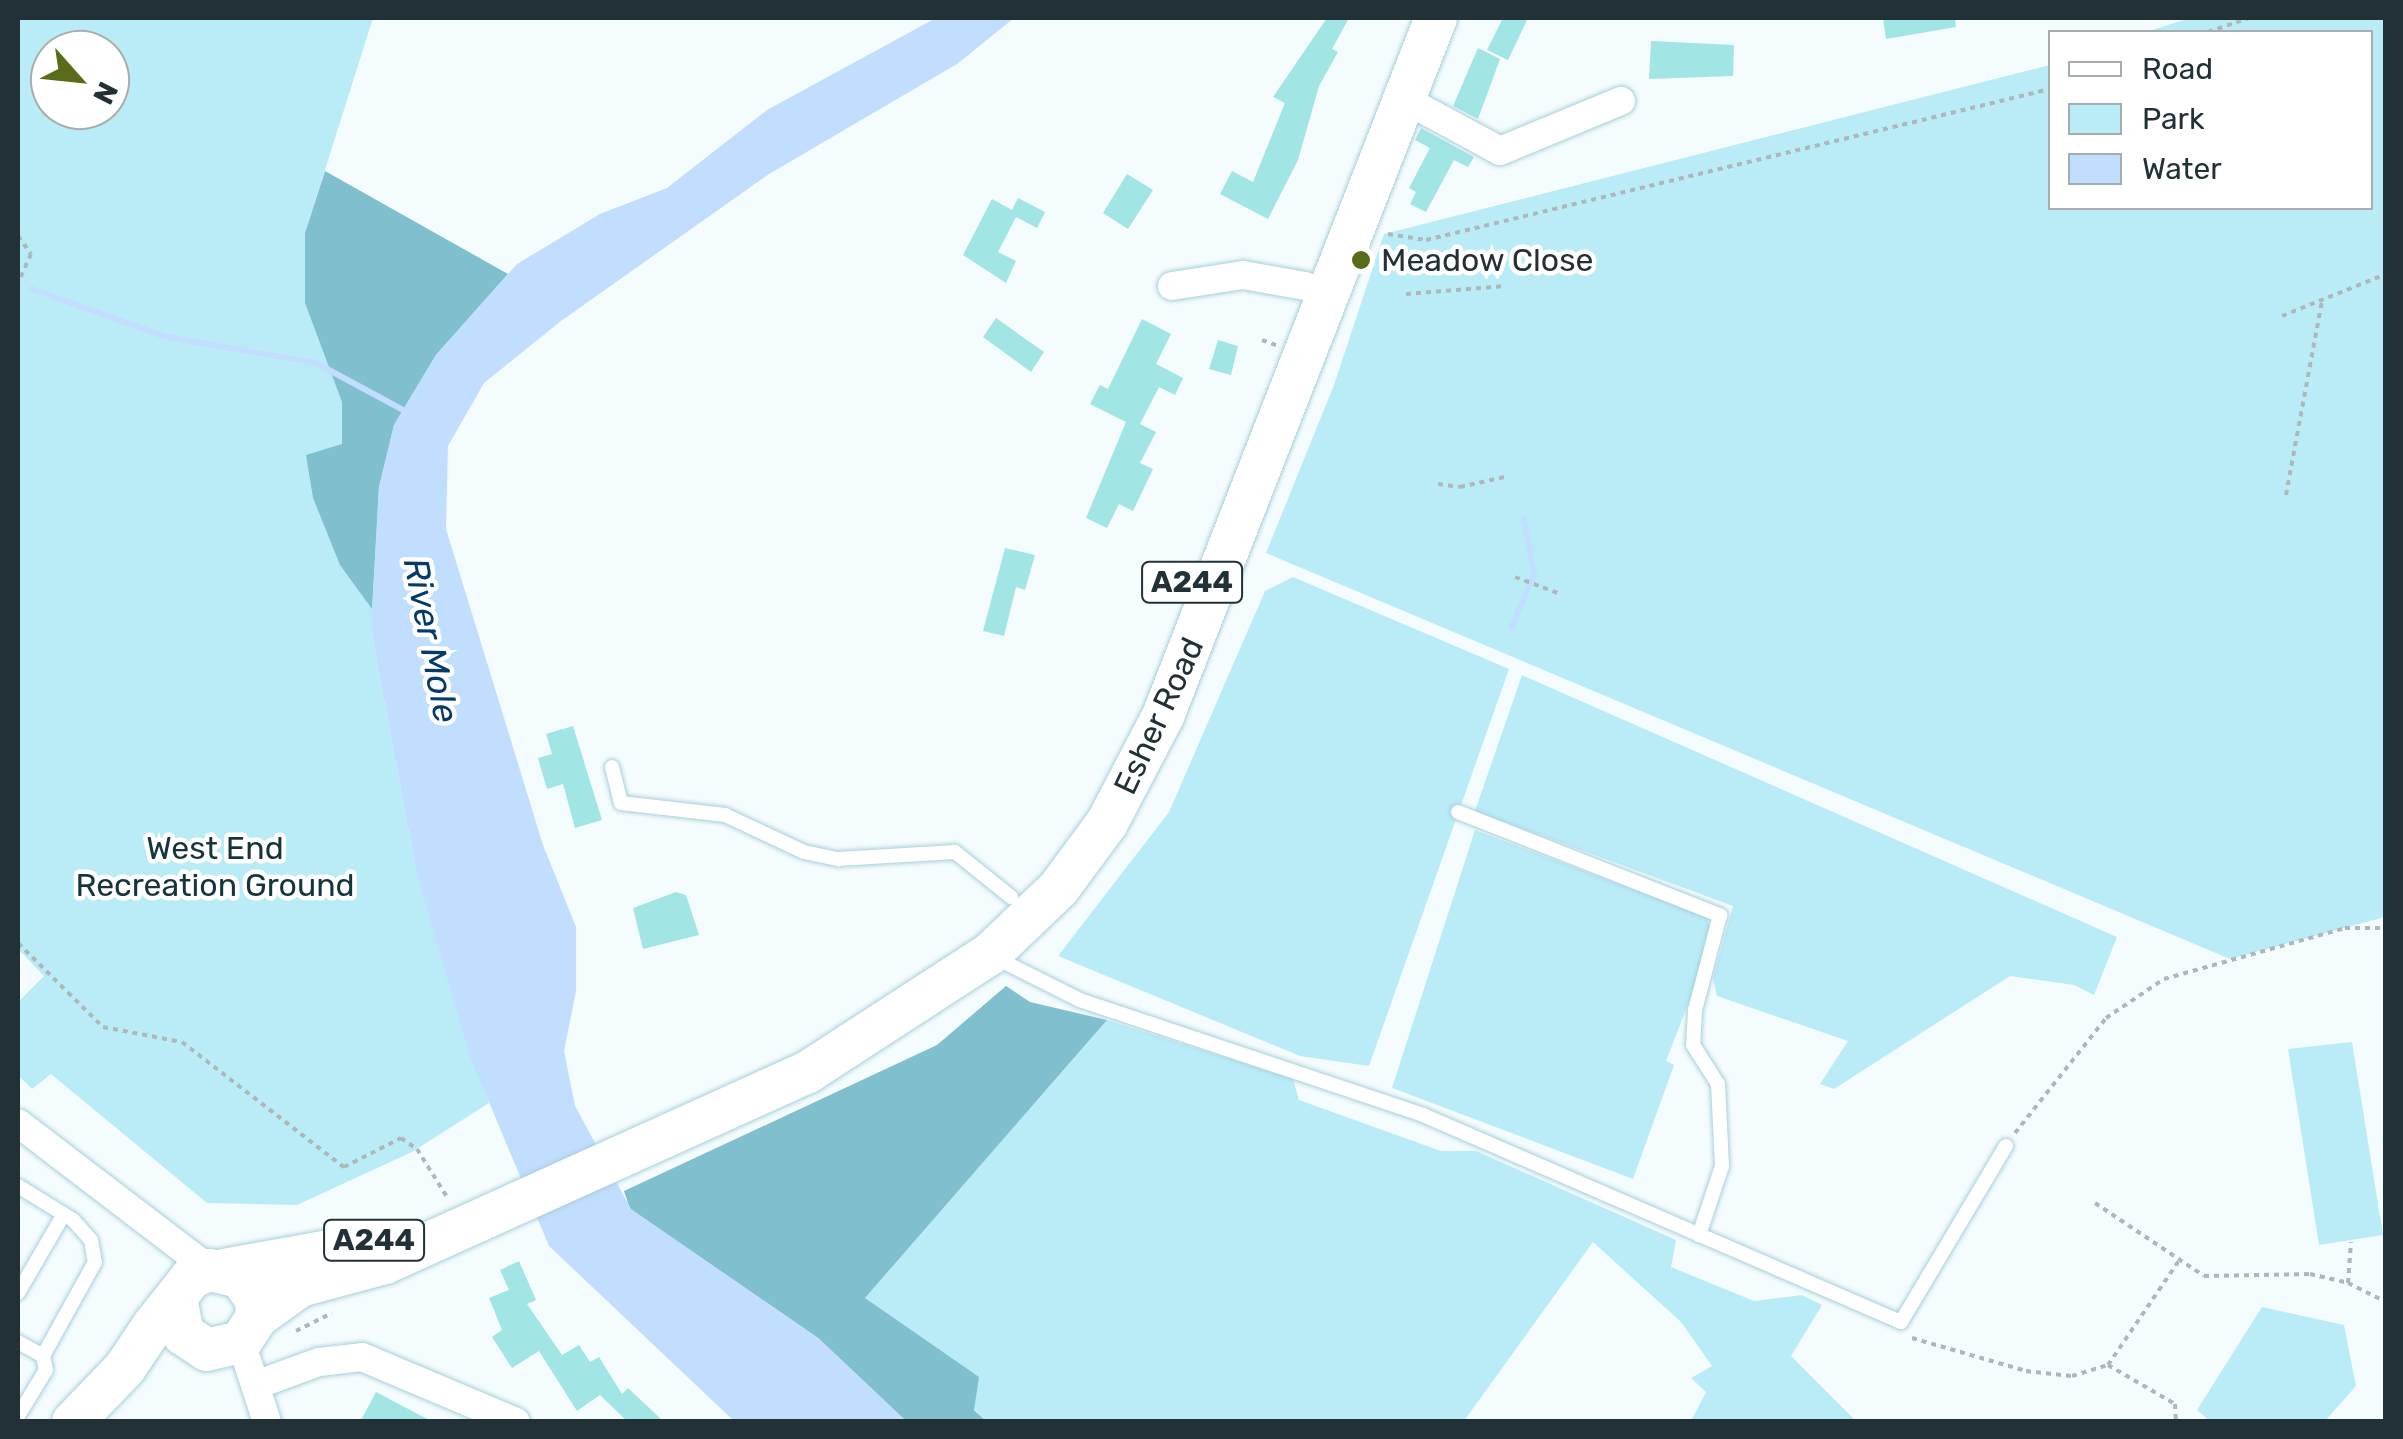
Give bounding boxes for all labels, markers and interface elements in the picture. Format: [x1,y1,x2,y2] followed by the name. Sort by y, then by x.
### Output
[30,30,130,130] north arrow
[2048,30,2373,210] legend
[2142,51,2213,87] text: Road
[86,76,125,109] text: N
[2142,101,2204,137] text: Park
[2142,151,2222,187] text: Water
[1381,241,1594,279] place label: Meadow Close
[1350,249,1372,271] marker: Meadow Close
[394,554,468,726] water label: River Mole
[1140,557,1244,607] road number: A244
[1106,631,1212,801] street label: Esher Road
[75,830,355,905] park label: West End Recreation Ground
[322,1215,426,1265] road number: A244

